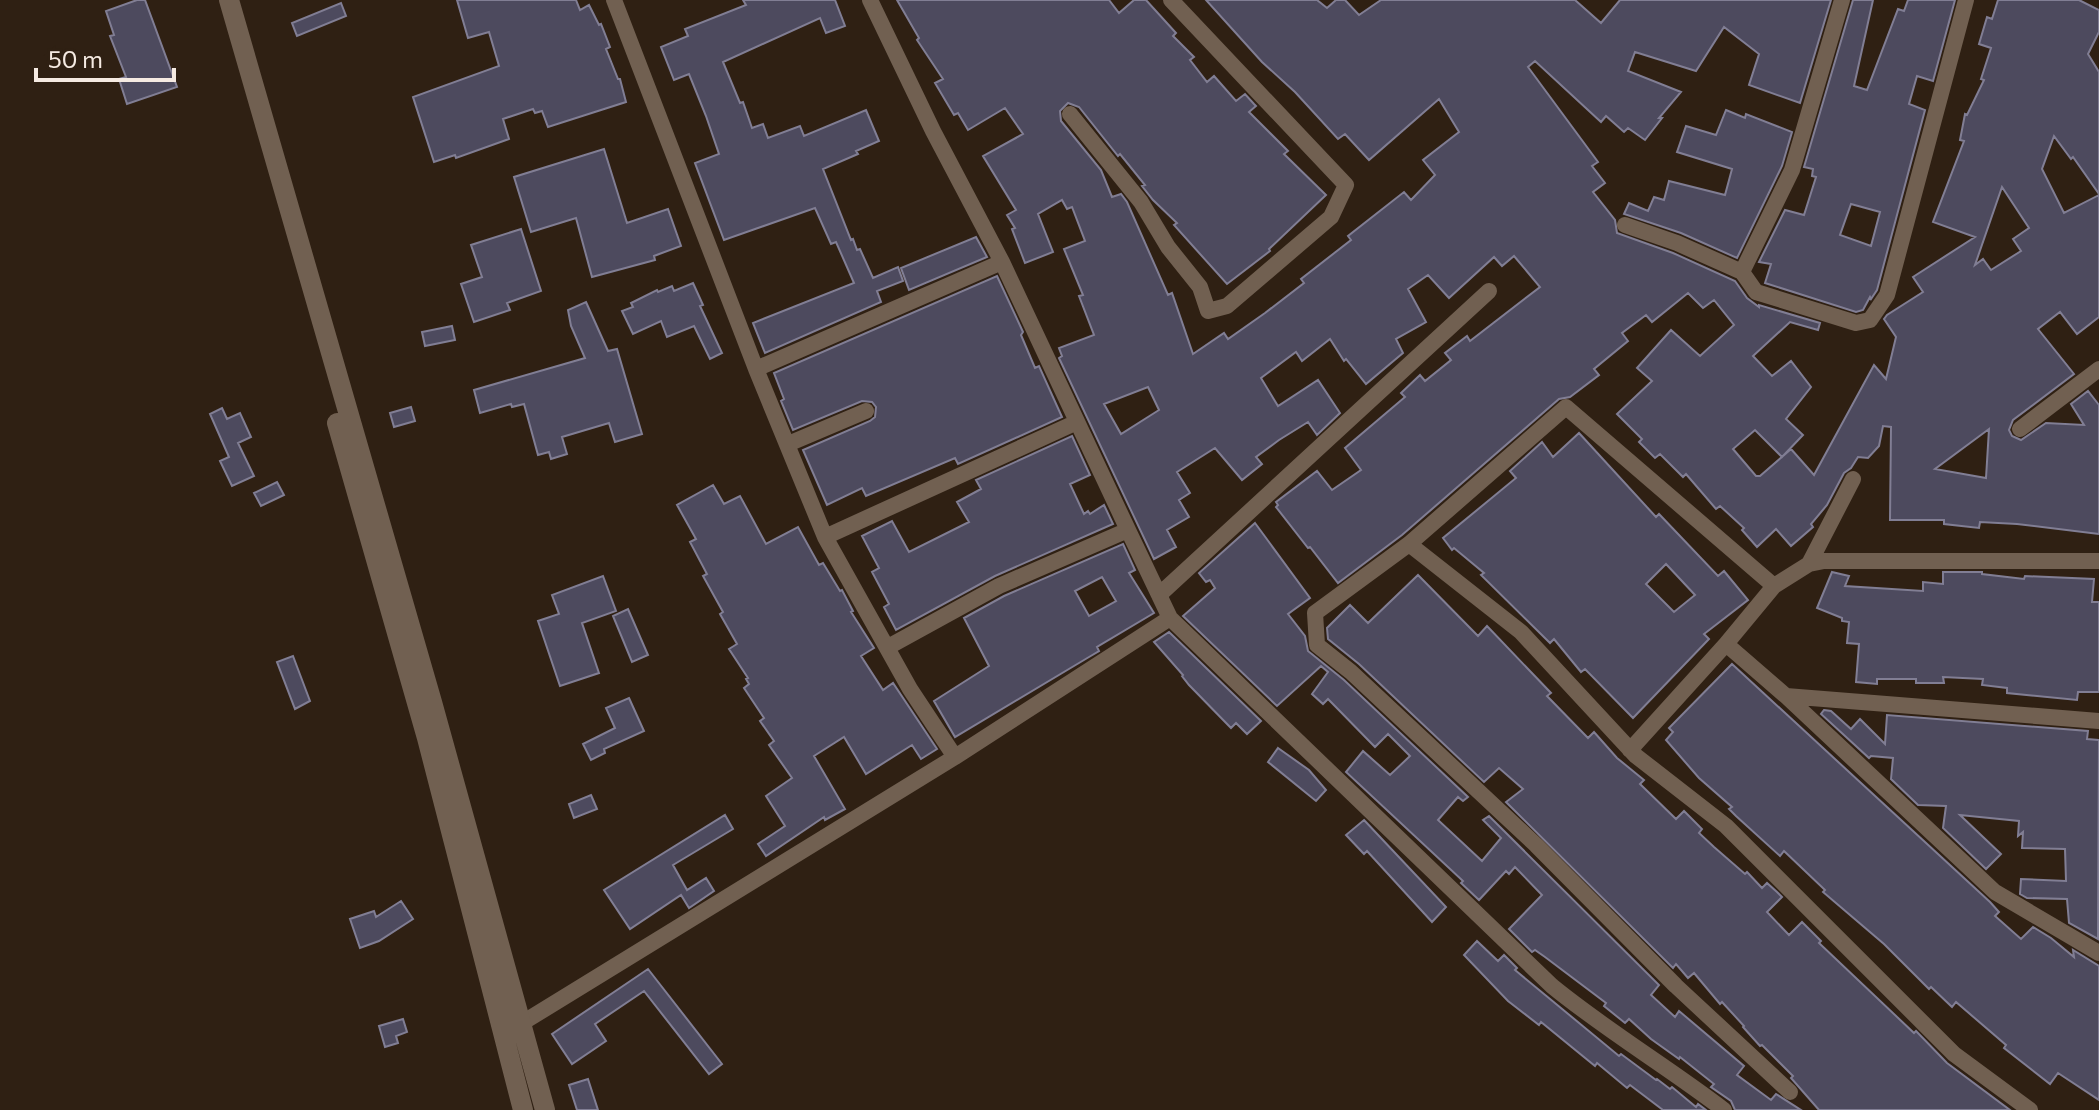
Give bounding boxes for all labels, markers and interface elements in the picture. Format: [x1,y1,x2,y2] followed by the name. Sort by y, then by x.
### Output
[36,32,174,82] scale bar
[48,44,103,73] text: 50 m

